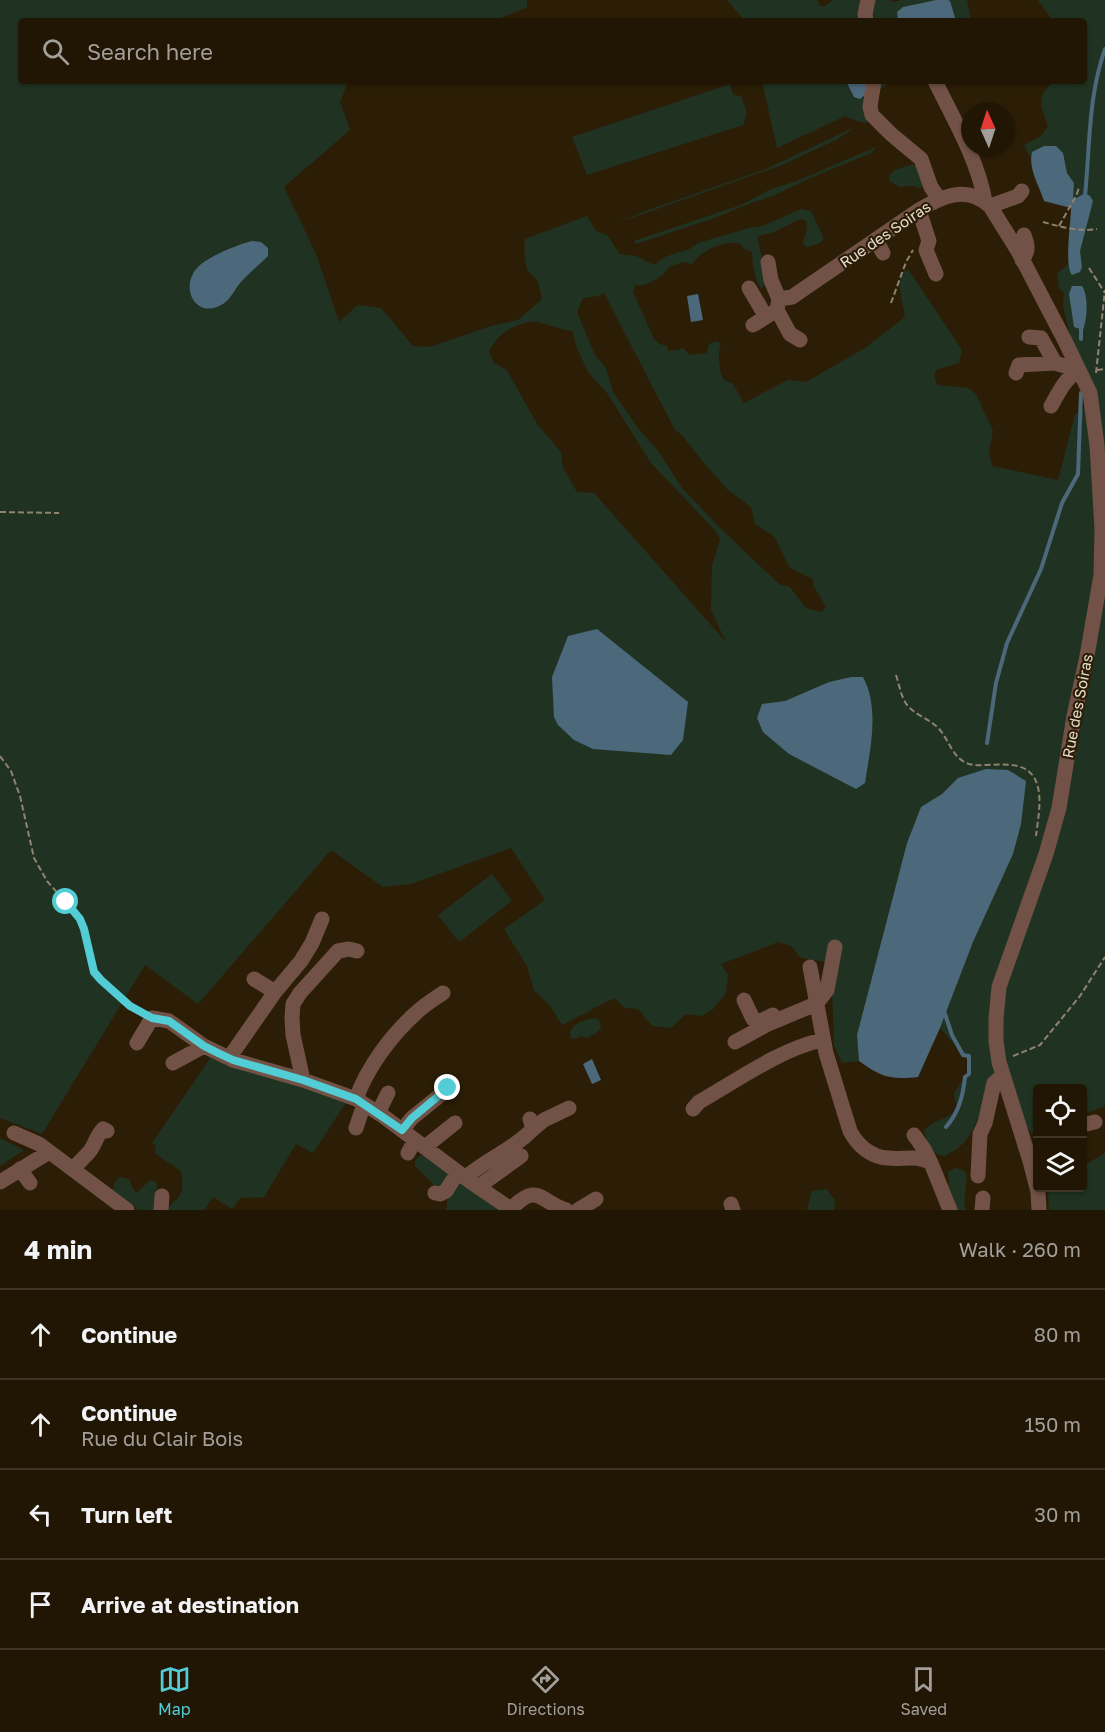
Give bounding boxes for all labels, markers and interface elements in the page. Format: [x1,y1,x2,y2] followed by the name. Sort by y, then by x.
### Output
[18,18,1087,84] search box
[39,35,72,68] icon: search
[87,38,213,65] text: Search here
[961,102,1015,156] north arrow
[836,197,934,271] street label: Rue des Soiras
[1058,652,1096,760] street label: Rue des Soiras
[52,888,78,914] route start
[434,1074,460,1100] route end
[1033,1084,1087,1192] map controls
[1033,1084,1087,1138] button: locate
[1033,1138,1087,1192] button: layers
[24,1234,92,1265] text: 4 min
[959,1237,1081,1261] text: Walk · 260 m
[24,1318,57,1351] icon: ahead
[81,1321,177,1348] text: Continue
[1034,1322,1081,1346] text: 80 m
[81,1399,177,1426] text: Continue
[24,1408,57,1441] icon: ahead
[1025,1412,1081,1436] text: 150 m
[81,1426,243,1450] text: Rue du Clair Bois
[24,1498,57,1531] icon: left
[81,1501,172,1528] text: Turn left
[1034,1502,1081,1526] text: 30 m
[24,1588,57,1621] icon: arrive
[81,1591,299,1618] text: Arrive at destination
[158,1663,191,1719] tab: Map
[507,1663,585,1719] tab: Directions
[900,1663,947,1719] tab: Saved

